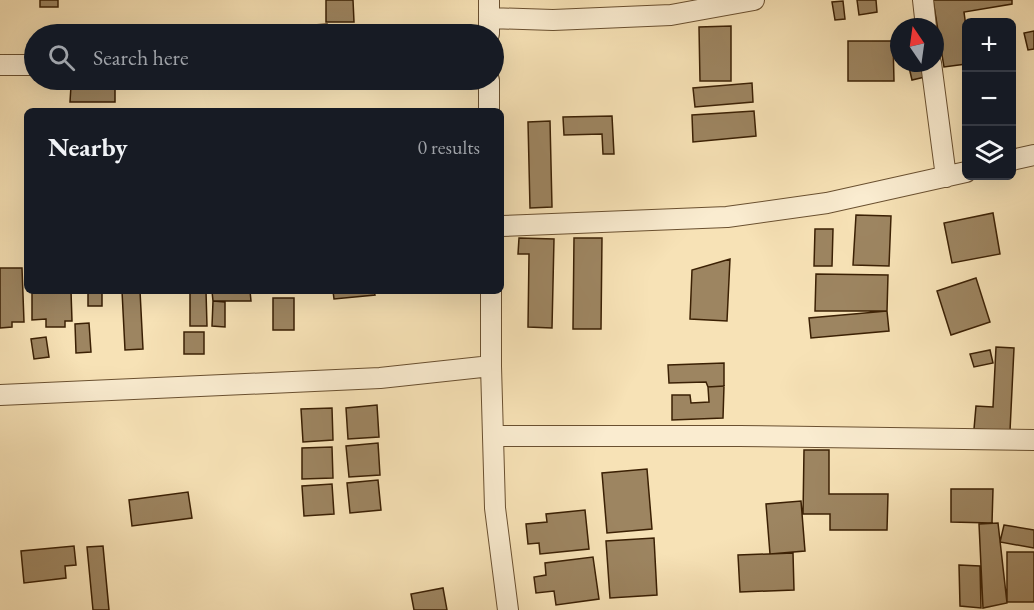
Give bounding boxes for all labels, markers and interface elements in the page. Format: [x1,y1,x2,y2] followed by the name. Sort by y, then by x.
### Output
[890,18,944,72] north arrow
[962,18,1016,180] map controls
[962,18,1016,72] button: +
[24,24,504,90] search box
[45,41,78,74] icon: search
[93,43,188,72] text: Search here
[962,72,1016,126] button: −
[962,126,1016,180] button: layers
[48,130,128,164] text: Nearby
[417,134,480,160] text: 0 results

